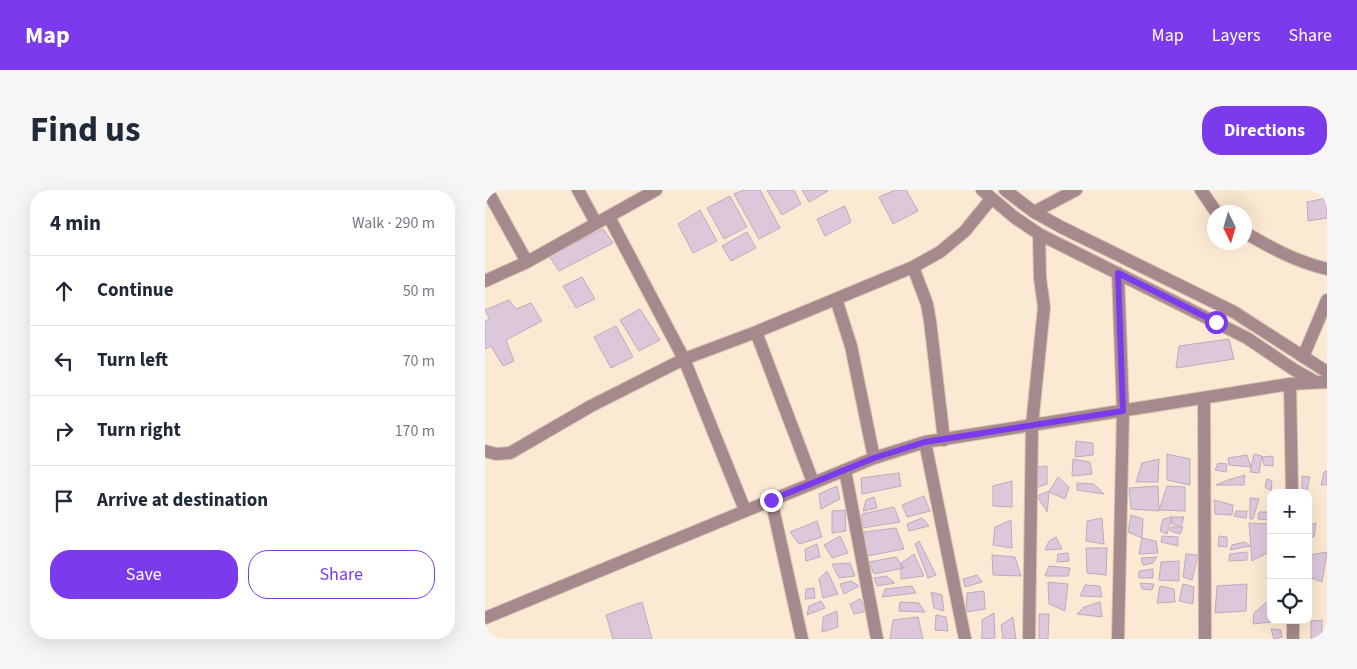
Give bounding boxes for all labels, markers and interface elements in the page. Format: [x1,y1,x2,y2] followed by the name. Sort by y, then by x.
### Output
[25,18,70,53] text: Map
[1152,23,1184,48] text: Map
[1212,23,1261,48] text: Layers
[1289,23,1332,48] text: Share
[30,105,140,155] text: Find us
[1202,106,1327,155] button: Directions
[1207,205,1252,250] north arrow
[50,208,101,238] text: 4 min
[352,212,435,234] text: Walk · 290 m
[50,277,78,305] icon: ahead
[97,277,174,304] text: Continue
[403,280,435,302] text: 50 m
[1205,311,1228,334] route start
[50,347,78,375] icon: left
[97,347,168,374] text: Turn left
[403,350,435,372] text: 70 m
[50,417,78,445] icon: right
[97,417,181,444] text: Turn right
[395,420,435,442] text: 170 m
[50,487,78,515] icon: arrive
[97,487,268,514] text: Arrive at destination
[760,489,783,512] route end
[1267,489,1312,624] map controls
[1267,489,1312,534] button: +
[1267,534,1312,579] button: −
[50,550,238,599] button: Save
[248,550,435,599] button: Share
[1267,579,1312,624] button: locate

